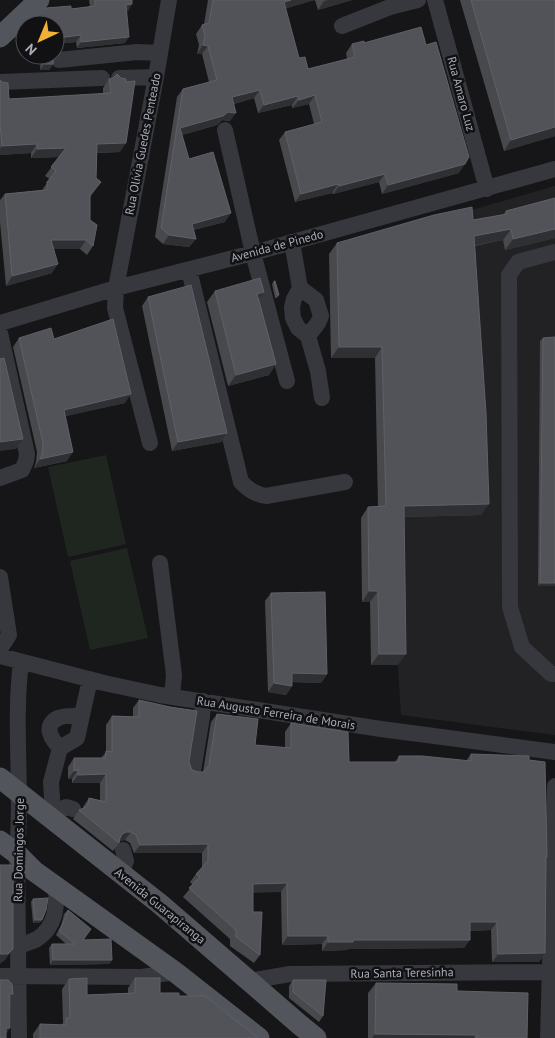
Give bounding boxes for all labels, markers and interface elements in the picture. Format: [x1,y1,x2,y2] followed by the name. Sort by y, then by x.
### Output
[15,15,65,65] north arrow
[21,40,41,59] text: N
[444,55,479,133] street label: Rua Amaro Luz
[121,72,164,216] street label: Rua Olívia Guedes Penteado
[229,226,325,265] street label: Avenida de Pinedo
[196,693,356,732] street label: Rua Augusto Ferreira de Morais
[10,798,27,902] street label: Rua Domingos Jorge
[112,864,209,947] street label: Avenida Guarapiranga
[350,964,454,981] street label: Rua Santa Teresinha

